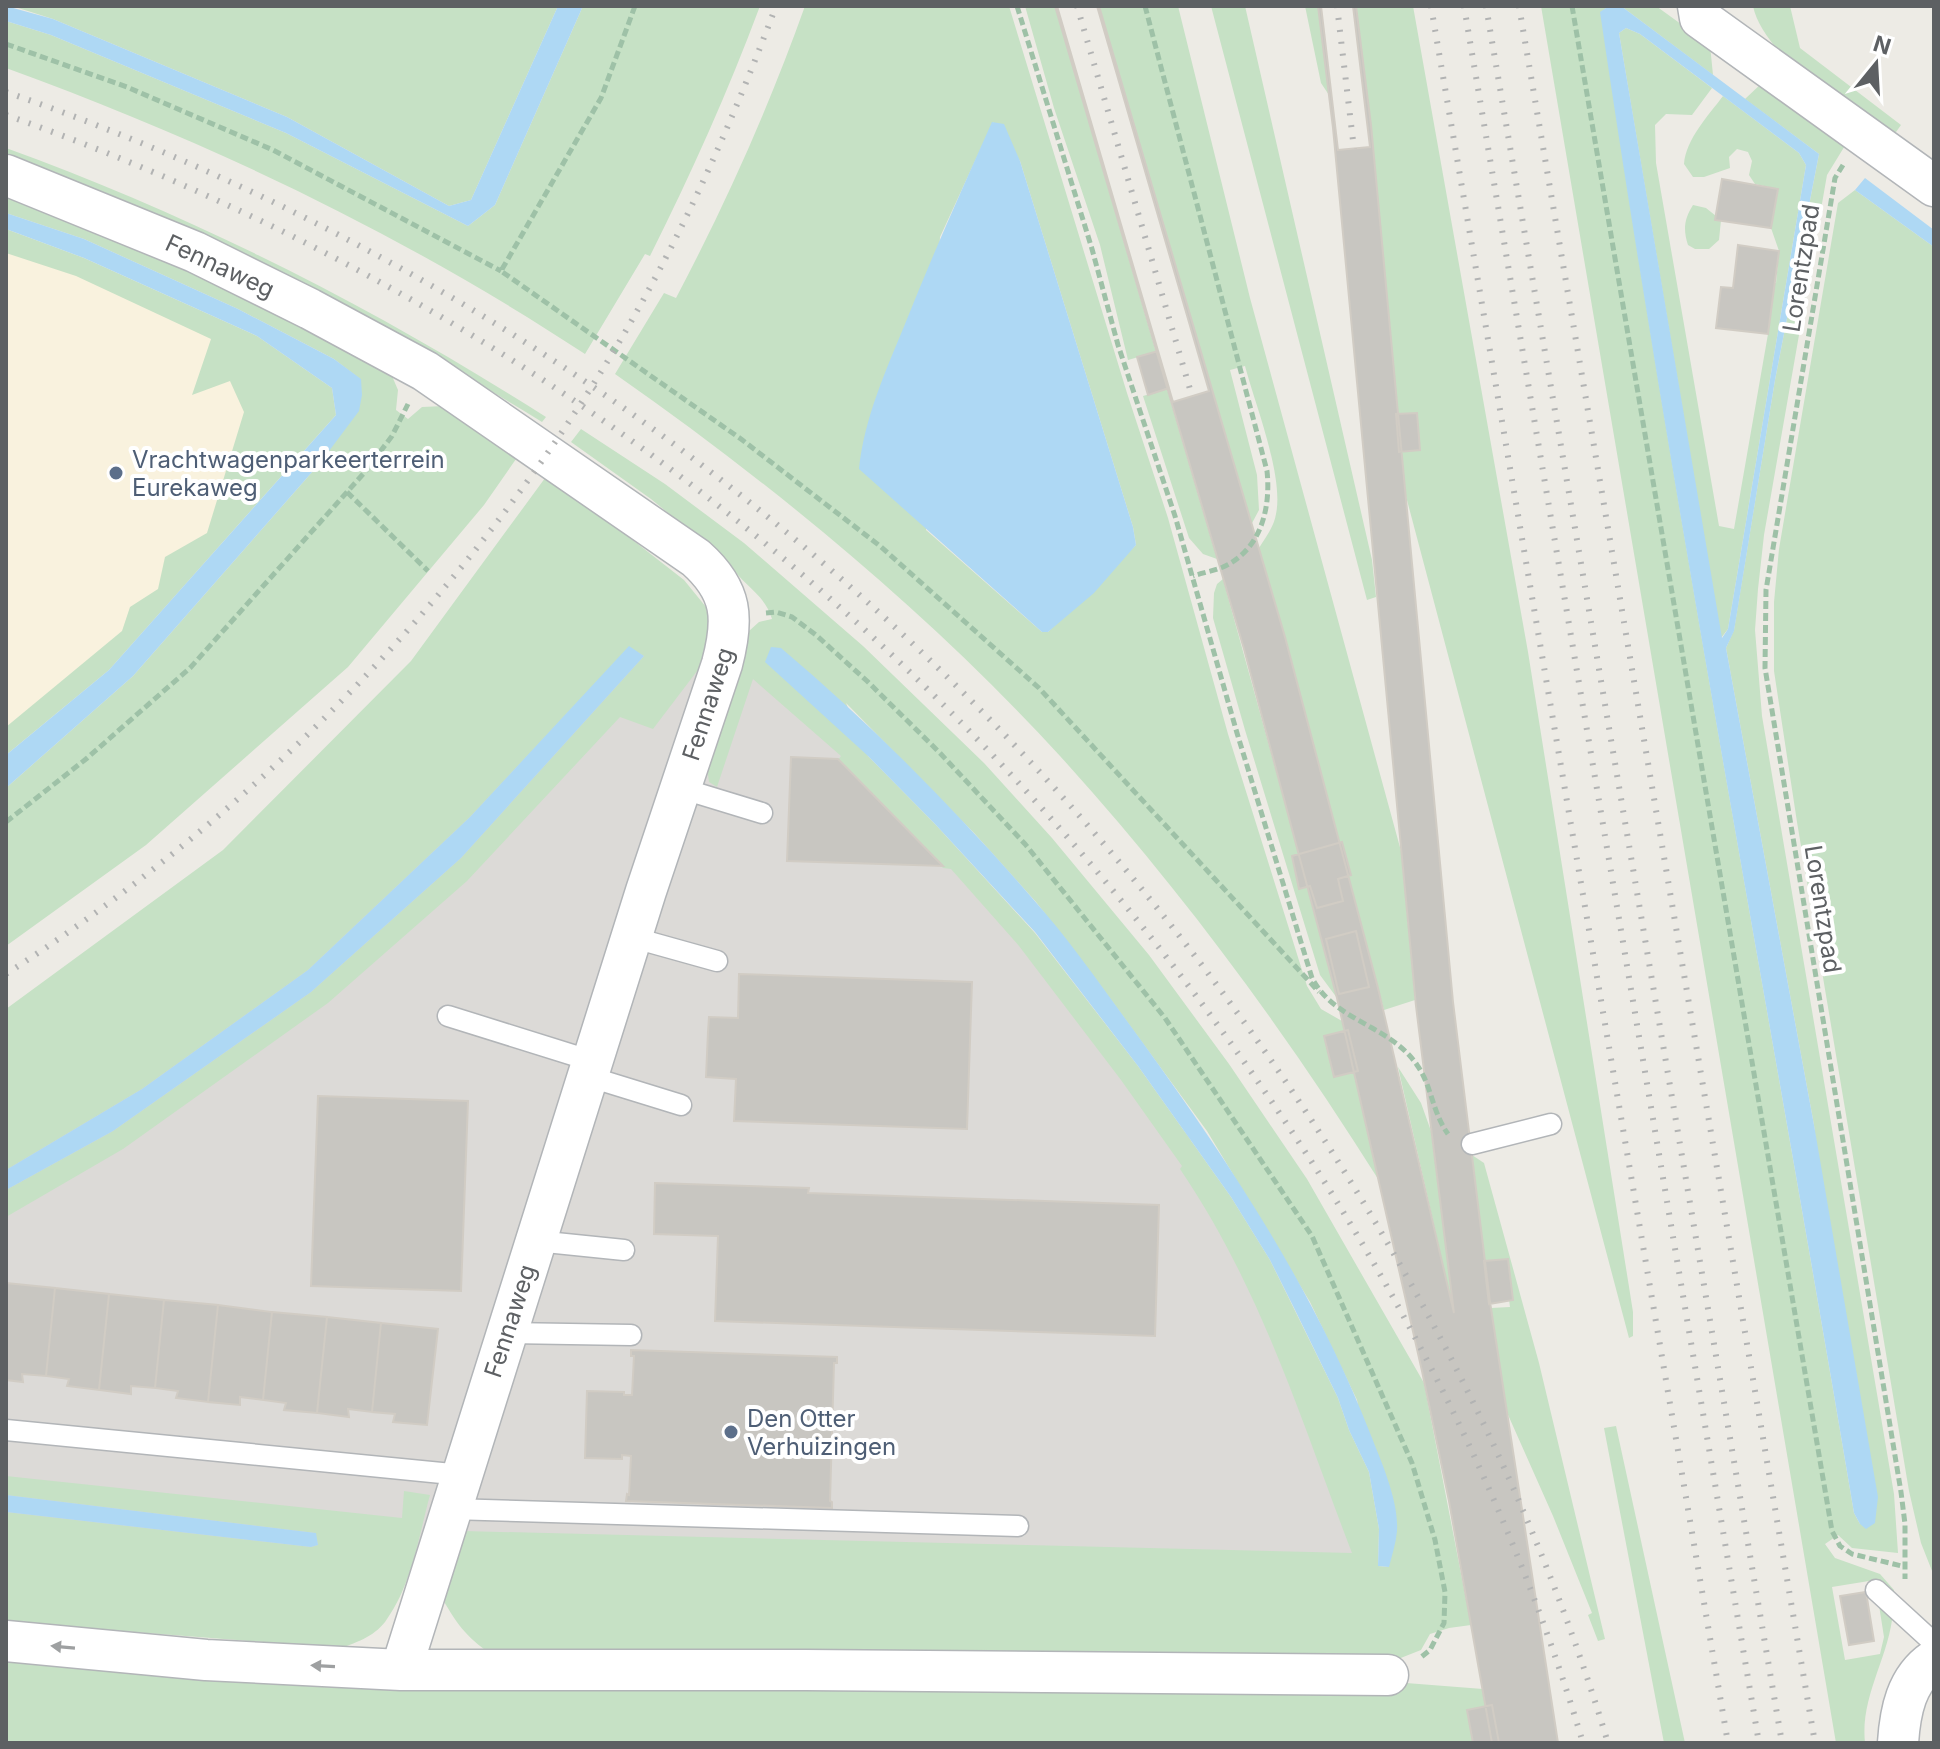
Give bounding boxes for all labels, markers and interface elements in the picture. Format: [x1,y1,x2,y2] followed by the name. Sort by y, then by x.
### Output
[1836,24,1916,104] north arrow
[1870,30,1894,60] text: N
[1777,202,1825,334] street label: Lorentzpad
[161,228,279,304] street label: Fennaweg
[132,445,445,502] place label: Vrachtwagenparkeerterrein Eurekaweg
[107,464,125,482] marker: Vrachtwagenparkeerterrein Eurekaweg
[676,644,740,764] street label: Fennaweg
[1799,843,1847,975] street label: Lorentzpad
[478,1261,542,1381] street label: Fennaweg
[747,1404,896,1461] place label: Den Otter Verhuizingen
[722,1423,740,1441] marker: Den Otter Verhuizingen
[50,1640,75,1653] one-way arrow
[310,1659,335,1672] one-way arrow

